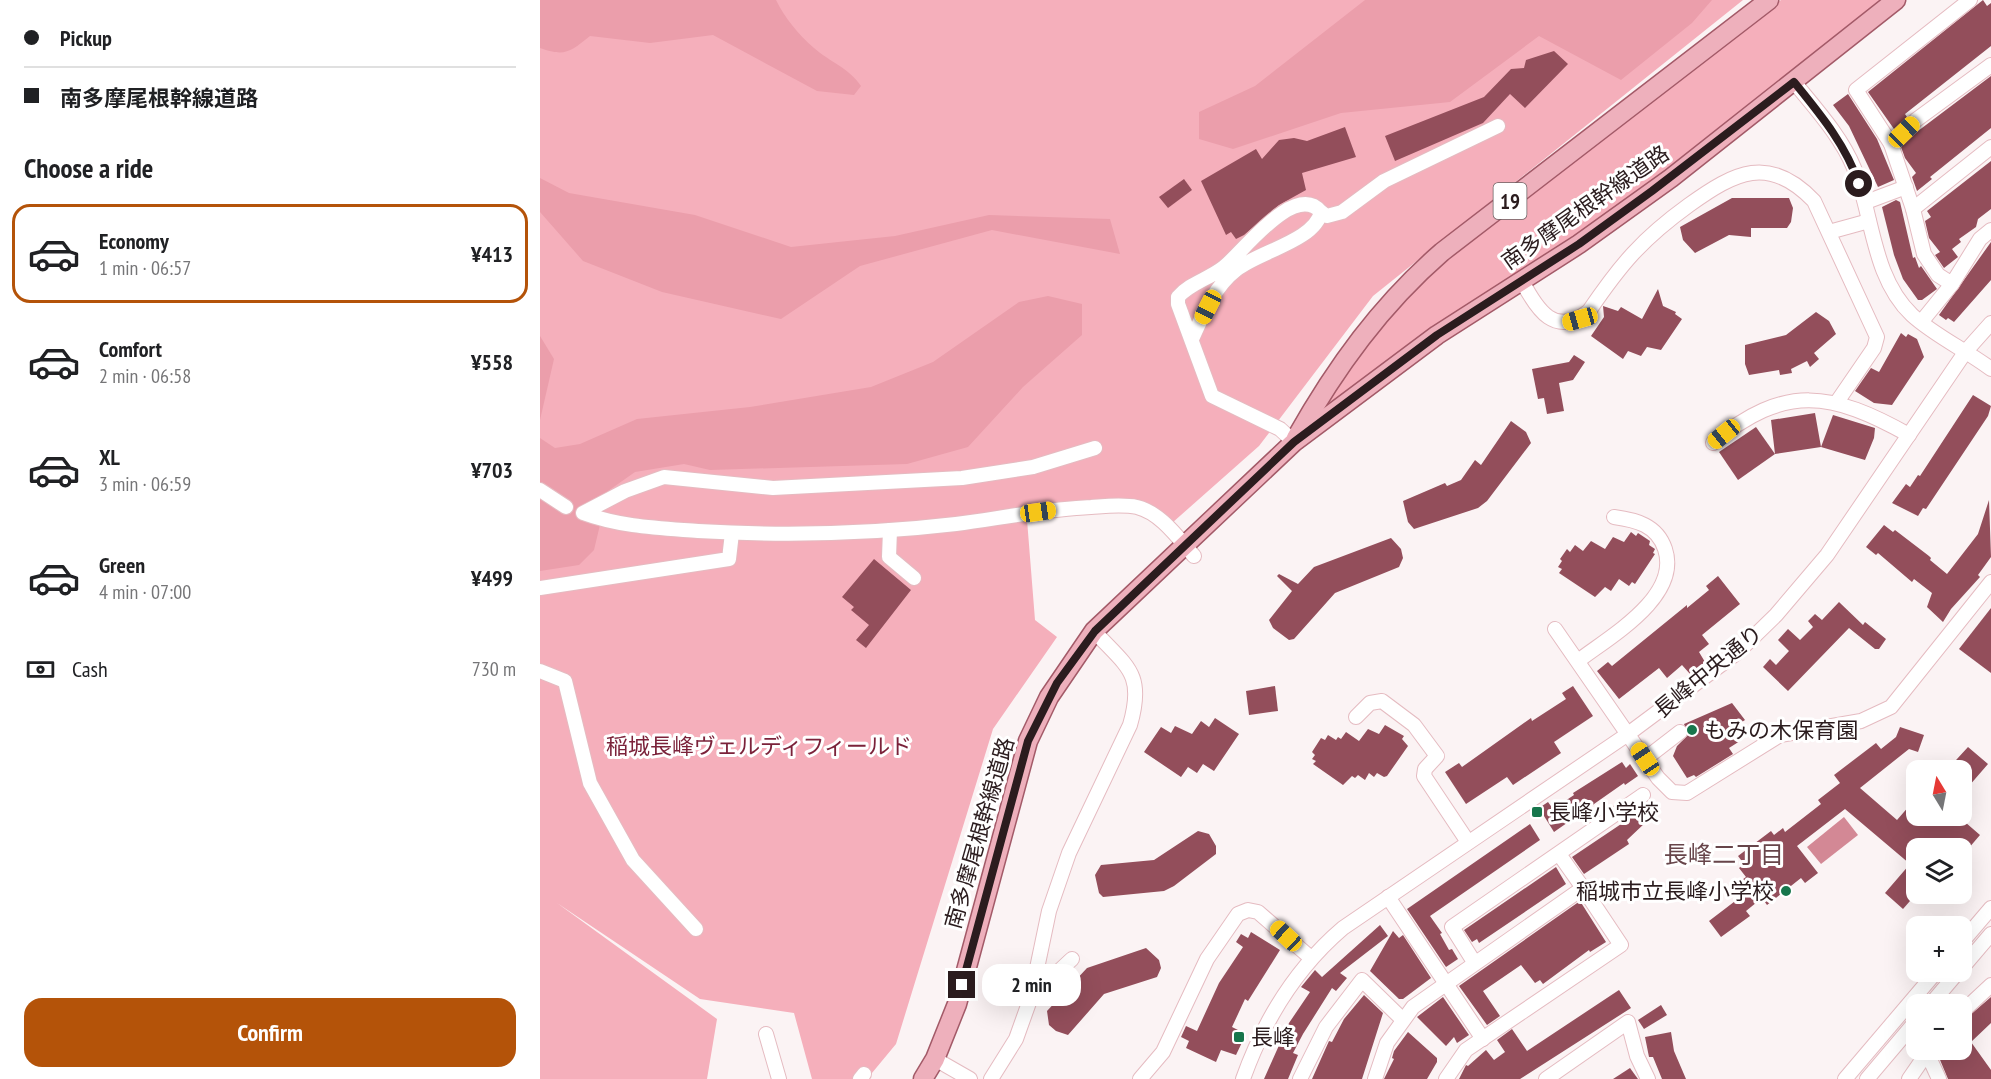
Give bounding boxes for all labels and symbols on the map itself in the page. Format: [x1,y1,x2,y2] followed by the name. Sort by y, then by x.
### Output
[1885,113,1923,151] car
[1496,139,1674,275] street label: 南多摩尾根幹線道路
[1845,170,1872,197] route start
[1494,183,1526,219] road number: 19
[1192,287,1224,327] car
[1560,305,1600,333] car
[1704,416,1744,452] car
[1019,501,1057,523] car
[1648,619,1768,723] street label: 長峰中央通り
[1704,716,1858,744] place label: もみの木保育園
[1685,723,1699,737] marker: もみの木保育園
[606,732,912,760] park label: 稲城長峰ヴェルディフィールド
[938,734,1020,932] street label: 南多摩尾根幹線道路
[1627,739,1663,779] car
[1906,760,1972,826] north arrow
[1549,798,1659,826] place label: 長峰小学校
[1530,805,1544,819] marker: 長峰小学校
[1664,839,1784,870] district label: 長峰二丁目
[1576,877,1774,905] place label: 稲城市立長峰小学校
[1779,884,1793,898] marker: 稲城市立長峰小学校
[1267,917,1305,955] car
[983,964,1082,1006] callout: 2 min
[948,971,975,998] route end
[1251,1023,1295,1051] place label: 長峰
[1232,1030,1246,1044] marker: 長峰

